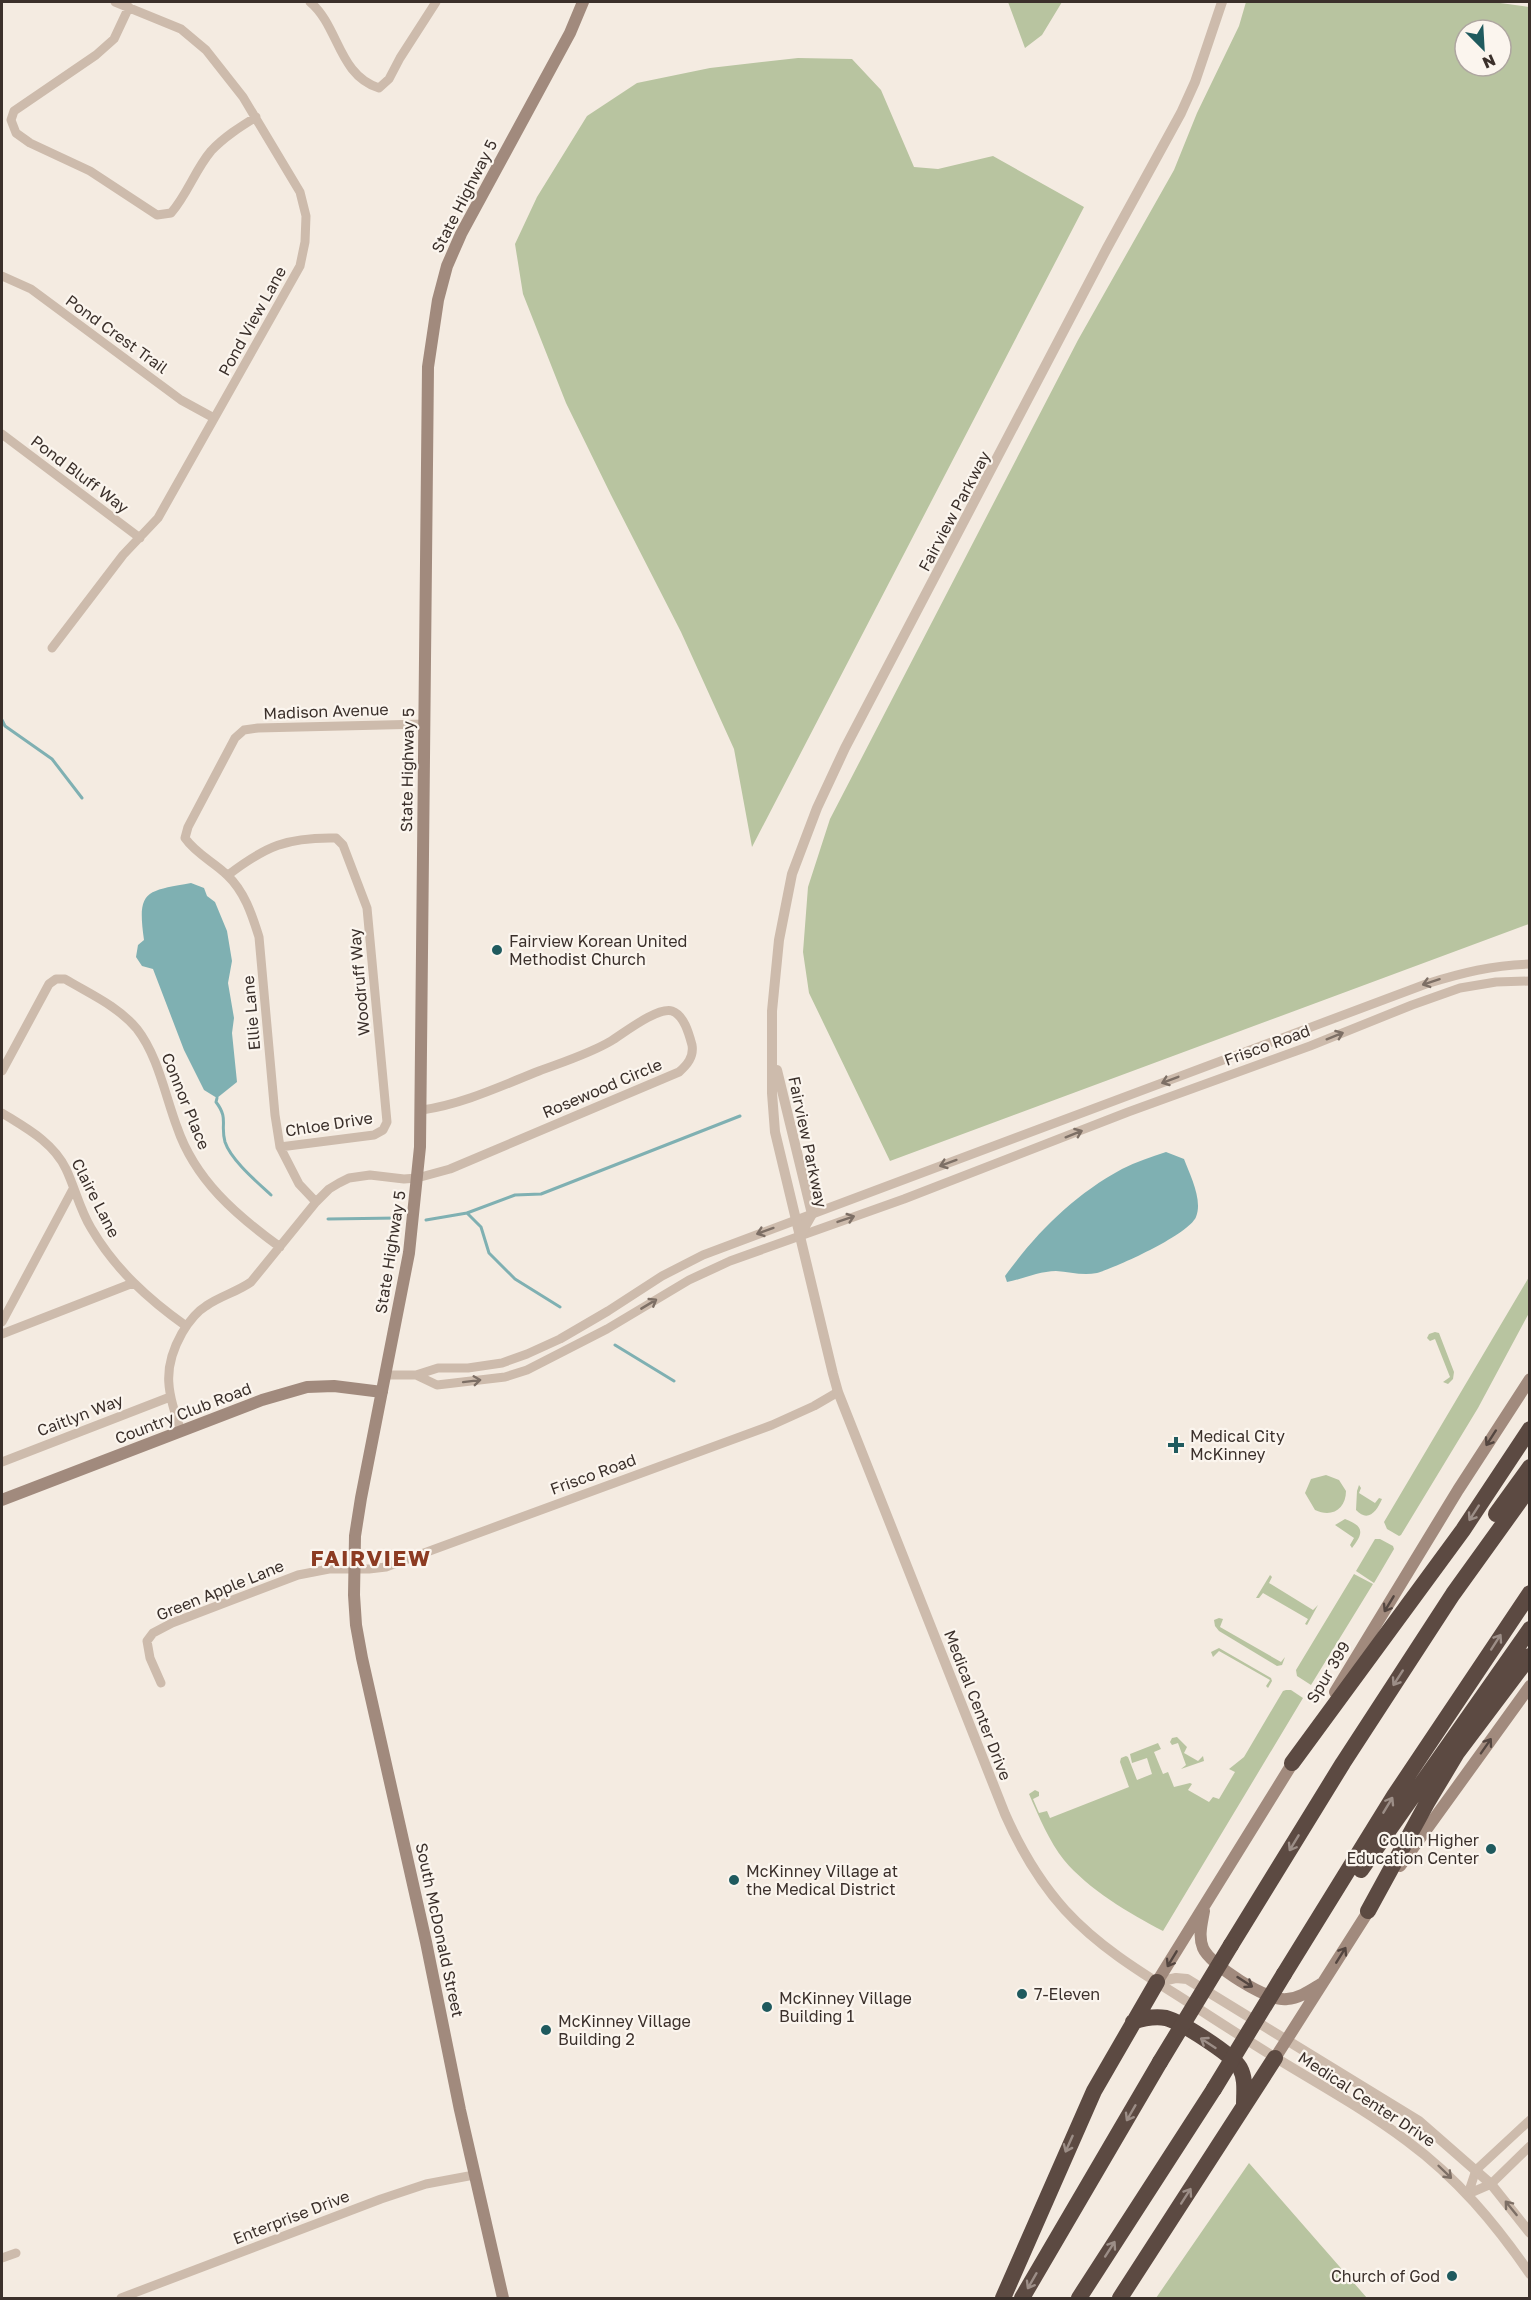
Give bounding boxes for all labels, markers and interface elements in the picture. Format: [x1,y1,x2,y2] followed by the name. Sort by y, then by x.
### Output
[1453,18,1513,78] north arrow
[1479,50,1499,73] text: N
[427,136,501,256] street label: State Highway 5
[214,263,290,379] street label: Pond View Lane
[62,290,172,378] street label: Pond Crest Trail
[27,431,133,517] street label: Pond Bluff Way
[914,447,994,575] street label: Fairview Parkway
[263,699,389,723] street label: Madison Avenue
[396,708,418,832] street label: State Highway 5
[344,927,374,1037] street label: Woodruff Way
[509,931,687,969] place label: Fairview Korean United Methodist Church
[490,943,504,957] marker: Fairview Korean United Methodist Church
[238,975,264,1051] street label: Ellie Lane
[1422,978,1441,989] one-way arrow
[1221,1020,1313,1070] street label: Frisco Road
[1325,1030,1344,1041] one-way arrow
[158,1050,214,1152] street label: Connor Place
[539,1054,665,1122] street label: Rosewood Circle
[784,1075,832,1210] street label: Fairview Parkway
[1161,1075,1180,1086] one-way arrow
[284,1107,374,1141] street label: Chloe Drive
[1064,1127,1083,1138] one-way arrow
[68,1155,124,1241] street label: Claire Lane
[939,1159,958,1170] one-way arrow
[370,1189,410,1315] street label: State Highway 5
[836,1212,855,1223] one-way arrow
[757,1227,775,1238] one-way arrow
[640,1298,657,1310] one-way arrow
[461,1375,481,1386] one-way arrow
[112,1378,254,1448] street label: Country Club Road
[34,1389,126,1441] street label: Caitlyn Way
[1190,1426,1285,1464] place label: Medical City McKinney
[1485,1429,1497,1446] one-way arrow
[1167,1436,1185,1454] marker: Medical City McKinney
[547,1449,639,1499] street label: Frisco Road
[1468,1504,1480,1521] one-way arrow
[311,1544,432,1571] district label: FAIRVIEW
[153,1555,287,1625] street label: Green Apple Lane
[1383,1595,1395,1612] one-way arrow
[940,1627,1016,1783] street label: Medical Center Drive
[1490,1634,1502,1651] one-way arrow
[1302,1637,1354,1707] street label: Spur 399
[1392,1669,1404,1686] one-way arrow
[1479,1738,1492,1754] one-way arrow
[1383,1797,1395,1814] one-way arrow
[1346,1830,1479,1868] place label: Collin Higher Education Center
[1287,1834,1299,1851] one-way arrow
[412,1841,468,2019] street label: South McDonald Street
[1484,1842,1498,1856] marker: Collin Higher Education Center
[746,1861,898,1899] place label: McKinney Village at the Medical District
[727,1873,741,1887] marker: McKinney Village at the Medical District
[1334,1947,1347,1964] one-way arrow
[1165,1950,1177,1967] one-way arrow
[1236,1977,1253,1989] one-way arrow
[1034,1984,1100,2004] place label: 7-Eleven
[1015,1987,1029,2001] marker: 7-Eleven
[779,1988,912,2026] place label: McKinney Village Building 1
[760,2000,774,2014] marker: McKinney Village Building 1
[558,2011,691,2049] place label: McKinney Village Building 2
[539,2023,553,2037] marker: McKinney Village Building 2
[1200,2036,1217,2049] one-way arrow
[1295,2047,1439,2151] street label: Medical Center Drive
[1124,2104,1136,2121] one-way arrow
[1063,2135,1075,2153] one-way arrow
[1438,2165,1453,2180] one-way arrow
[230,2186,352,2248] street label: Enterprise Drive
[1180,2188,1192,2204] one-way arrow
[1504,2200,1517,2216] one-way arrow
[1105,2241,1117,2258] one-way arrow
[1331,2266,1440,2286] place label: Church of God
[1445,2269,1459,2283] marker: Church of God
[1026,2272,1038,2289] one-way arrow

